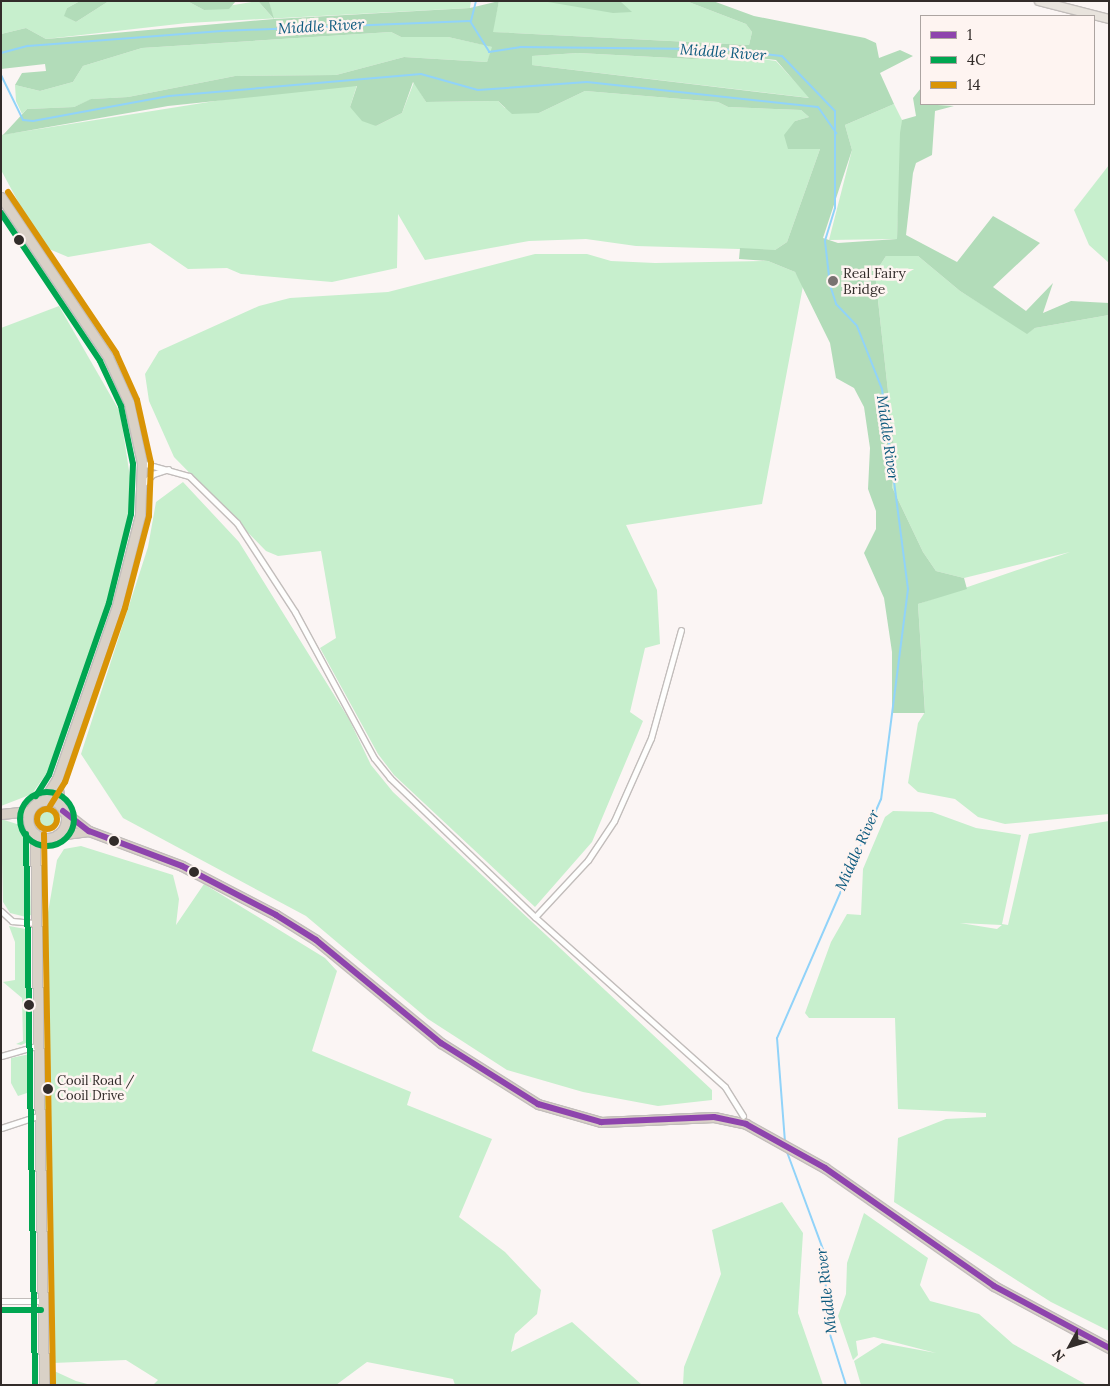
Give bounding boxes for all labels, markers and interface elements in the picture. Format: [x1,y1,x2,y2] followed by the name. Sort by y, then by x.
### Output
[277,15,365,37] water label: Middle River
[920,15,1095,105] legend
[967,25,972,44] text: 1
[679,40,767,64] water label: Middle River
[967,50,986,69] text: 4C
[967,75,981,94] text: 14
[14,235,24,245] unlabelled marker
[843,265,906,298] place label: Real Fairy Bridge
[827,275,839,287] marker: Real Fairy Bridge
[873,394,903,482] water label: Middle River
[831,807,883,893] water label: Middle River
[109,836,119,846] unlabelled marker
[189,867,199,877] unlabelled marker
[24,1000,34,1010] unlabelled marker
[57,1074,134,1105] place label: Cooil Road / Cooil Drive
[43,1084,53,1094] marker: Cooil Road / Cooil Drive
[812,1247,840,1335] water label: Middle River
[1045,1321,1095,1371] north arrow
[1048,1346,1069,1365] text: N

